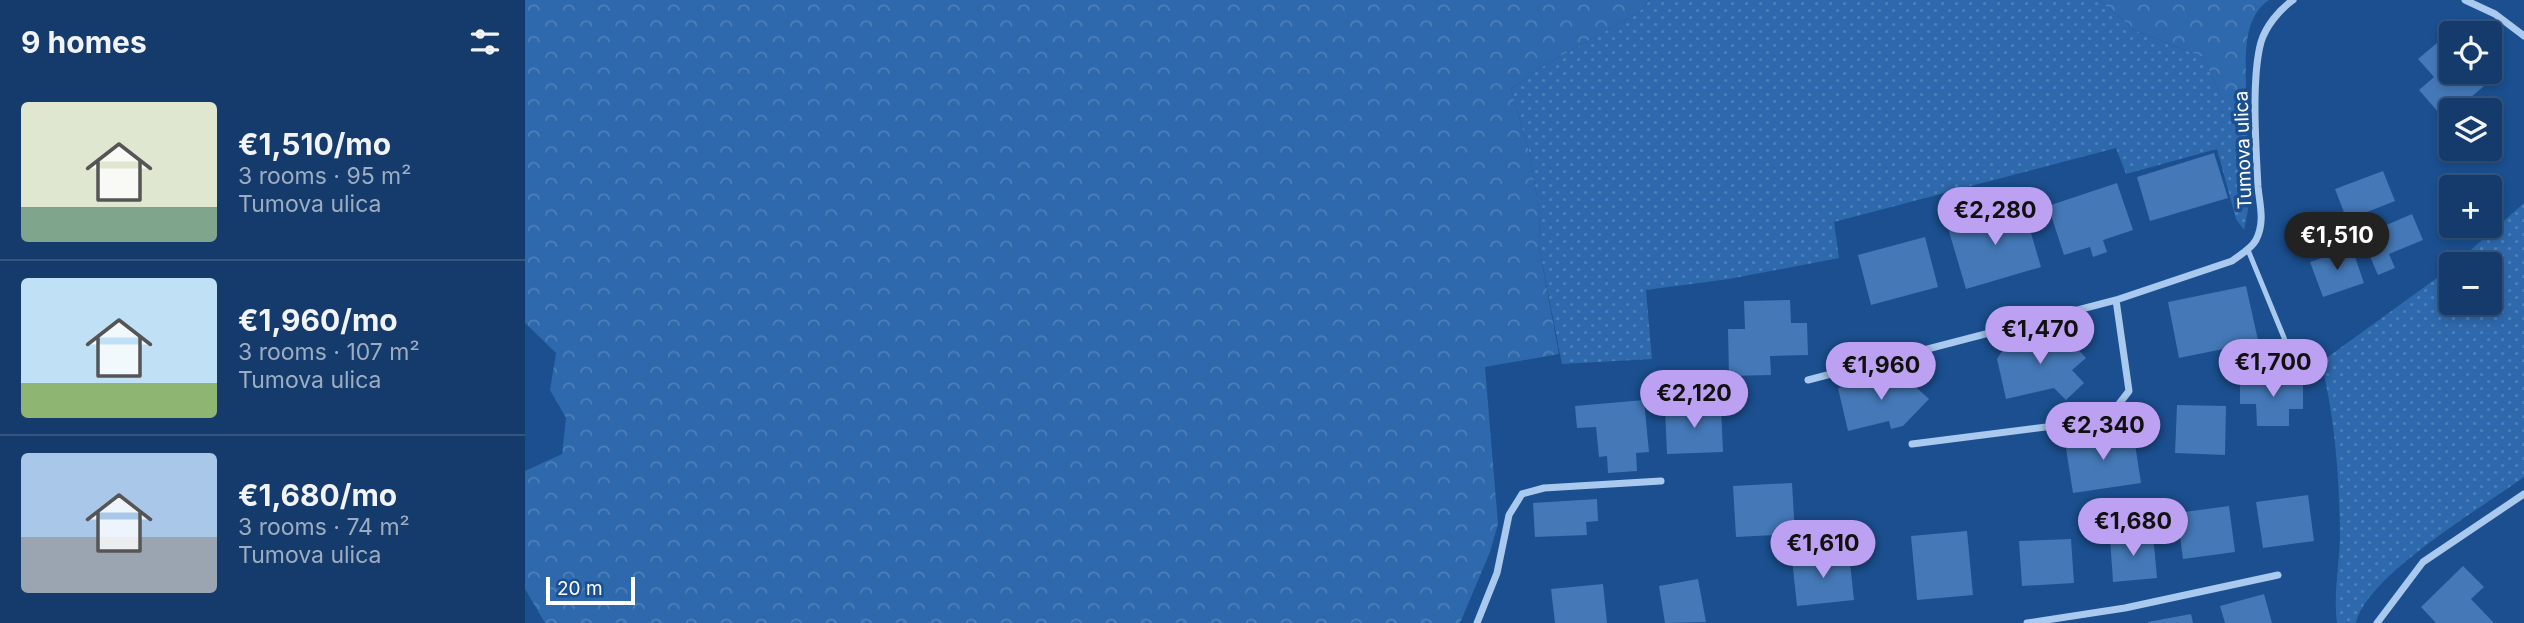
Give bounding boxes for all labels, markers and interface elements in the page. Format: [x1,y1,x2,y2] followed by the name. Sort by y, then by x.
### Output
[2439,21,2502,315] map controls
[2439,21,2502,84] button: locate
[466,23,504,61] icon: filters
[21,24,147,60] text: 9 homes
[2229,90,2257,210] street label: Tumova ulica
[2439,98,2502,161] button: layers
[238,126,391,162] text: €1,510/mo
[77,130,161,214] icon: home
[238,162,411,190] text: 3 rooms · 95 m²
[2439,175,2502,238] button: +
[1938,188,2052,247] pin: €2,280
[238,190,381,218] text: Tumova ulica
[1954,196,2036,224] text: €2,280
[2280,212,2394,272] pin: €1,510
[2300,221,2374,249] text: €1,510
[2439,252,2502,315] button: −
[238,302,398,338] text: €1,960/mo
[77,306,161,390] icon: home
[1983,306,2097,366] pin: €1,470
[2001,315,2079,343] text: €1,470
[238,338,420,366] text: 3 rooms · 107 m²
[2216,340,2330,399] pin: €1,700
[1824,342,1938,402] pin: €1,960
[2235,348,2311,376] text: €1,700
[1842,351,1920,379] text: €1,960
[238,366,381,394] text: Tumova ulica
[1637,370,1751,430] pin: €2,120
[1656,379,1732,407] text: €2,120
[2046,402,2160,462] pin: €2,340
[2061,411,2145,439] text: €2,340
[238,477,397,513] text: €1,680/mo
[77,481,161,565] icon: home
[2076,498,2190,558] pin: €1,680
[2094,507,2172,535] text: €1,680
[238,513,410,541] text: 3 rooms · 74 m²
[1766,520,1880,580] pin: €1,610
[1786,529,1860,557] text: €1,610
[238,541,381,569] text: Tumova ulica
[546,574,635,606] scale bar
[557,577,603,600] text: 20 m

